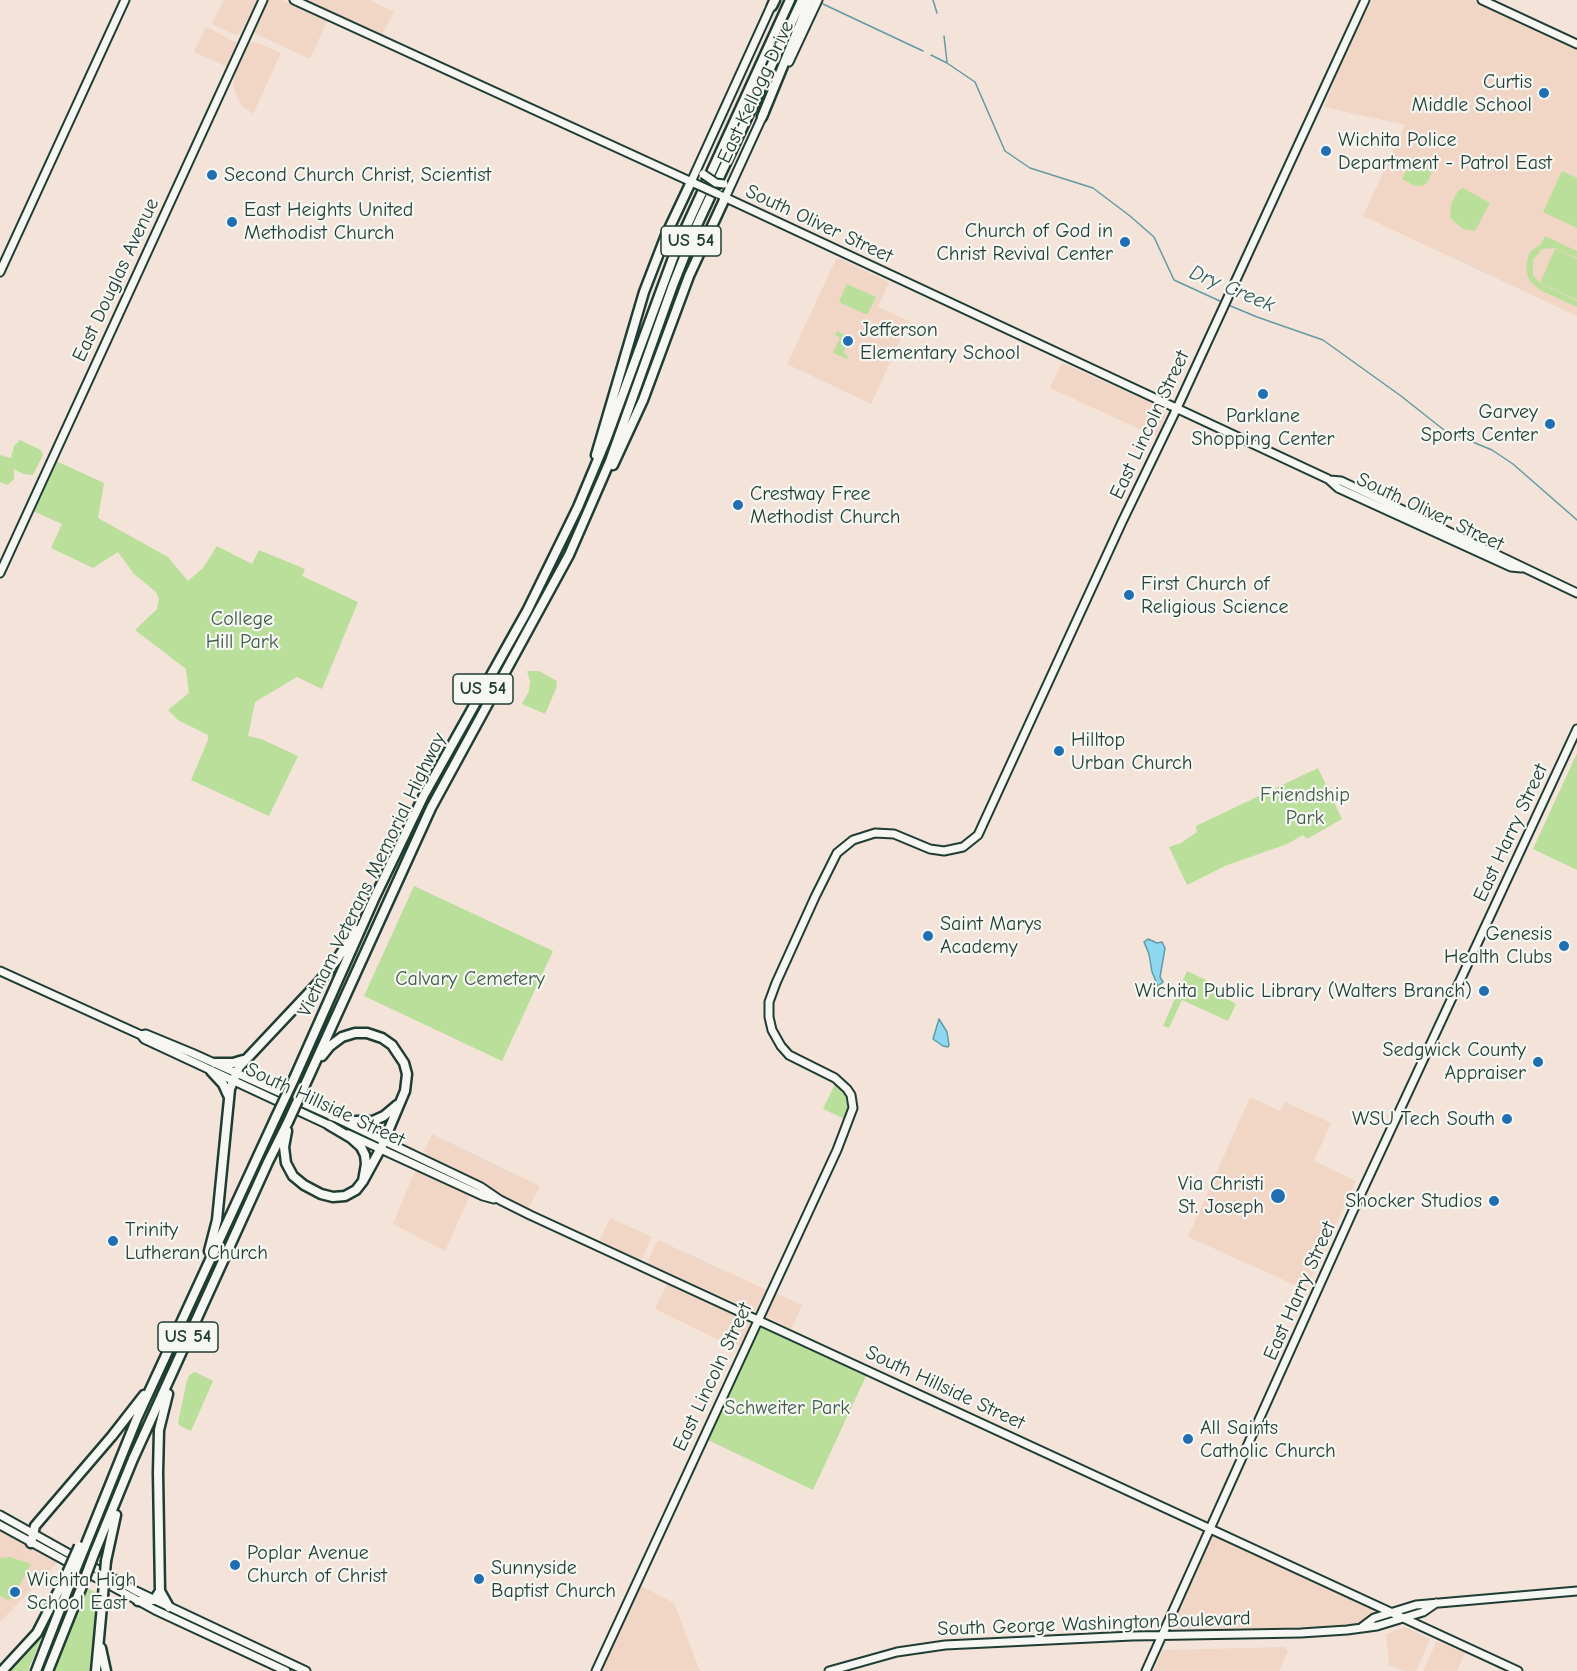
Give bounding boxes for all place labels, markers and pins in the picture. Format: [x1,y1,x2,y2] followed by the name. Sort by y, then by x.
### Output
[1411,70,1532,117] place label: Curtis Middle School
[1537,86,1551,100] marker: Curtis Middle School
[1338,128,1552,175] place label: Wichita Police Department - Patrol East
[1319,144,1333,158] marker: Wichita Police Department - Patrol East
[224,163,491,187] place label: Second Church Christ, Scientist
[205,168,219,182] marker: Second Church Christ, Scientist
[244,198,413,245] place label: East Heights United Methodist Church
[225,215,239,229] marker: East Heights United Methodist Church
[936,219,1113,266] place label: Church of God in Christ Revival Center
[1118,235,1132,249] marker: Church of God in Christ Revival Center
[860,318,1020,365] place label: Jefferson Elementary School
[841,334,855,348] marker: Jefferson Elementary School
[1256,387,1270,401] marker: Parklane Shopping Center
[1421,400,1538,447] place label: Garvey Sports Center
[1192,404,1334,451] place label: Parklane Shopping Center
[1543,417,1557,431] marker: Garvey Sports Center
[750,482,901,529] place label: Crestway Free Methodist Church
[731,498,745,512] marker: Crestway Free Methodist Church
[1141,572,1289,619] place label: First Church of Religious Science
[1122,588,1136,602] marker: First Church of Religious Science
[1071,728,1192,775] place label: Hilltop Urban Church
[1052,744,1066,758] marker: Hilltop Urban Church
[940,912,1042,959] place label: Saint Marys Academy
[1444,922,1552,969] place label: Genesis Health Clubs
[921,929,935,943] marker: Saint Marys Academy
[1557,939,1571,953] marker: Genesis Health Clubs
[1135,979,1472,1003] place label: Wichita Public Library (Walters Branch)
[1477,984,1491,998] marker: Wichita Public Library (Walters Branch)
[1382,1038,1526,1085] place label: Sedgwick County Appraiser
[1531,1055,1545,1069] marker: Sedgwick County Appraiser
[1352,1107,1495,1131] place label: WSU Tech South
[1500,1112,1514,1126] marker: WSU Tech South
[1178,1172,1264,1219] place label: Via Christi St. Joseph
[1269,1187,1287,1205] marker: Via Christi St. Joseph
[1345,1189,1482,1213] place label: Shocker Studios
[1487,1194,1501,1208] marker: Shocker Studios
[125,1218,268,1265] place label: Trinity Lutheran Church
[106,1234,120,1248] marker: Trinity Lutheran Church
[1200,1416,1336,1463] place label: All Saints Catholic Church
[1181,1432,1195,1446] marker: All Saints Catholic Church
[247,1541,387,1588] place label: Poplar Avenue Church of Christ
[491,1556,616,1603] place label: Sunnyside Baptist Church
[228,1558,242,1572] marker: Poplar Avenue Church of Christ
[27,1568,136,1615] place label: Wichita High School East
[472,1572,486,1586] marker: Sunnyside Baptist Church
[8,1585,22,1599] marker: Wichita High School East

